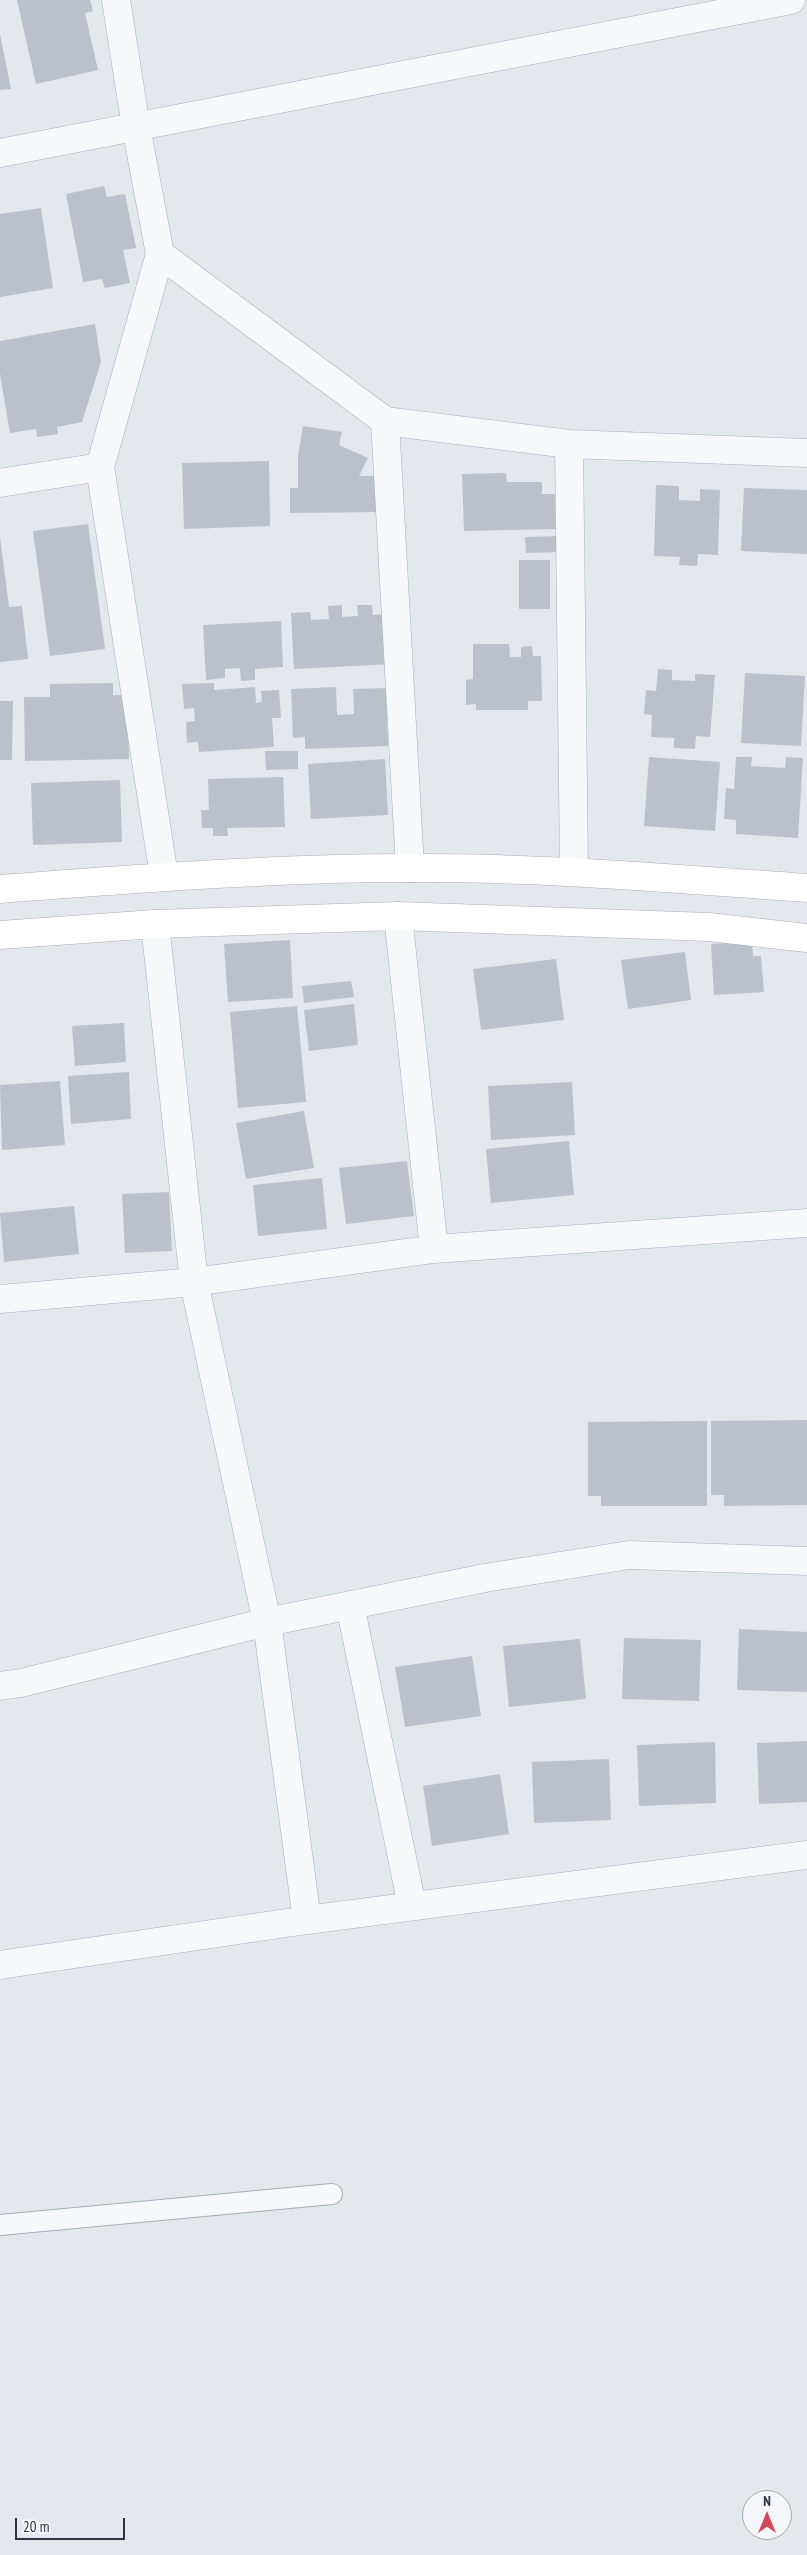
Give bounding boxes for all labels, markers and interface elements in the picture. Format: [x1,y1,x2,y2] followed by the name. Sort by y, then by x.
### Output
[742,2490,792,2540] north arrow
[763,2492,771,2510] text: N
[18,2508,128,2540] scale bar
[23,2517,49,2536] text: 20 m

